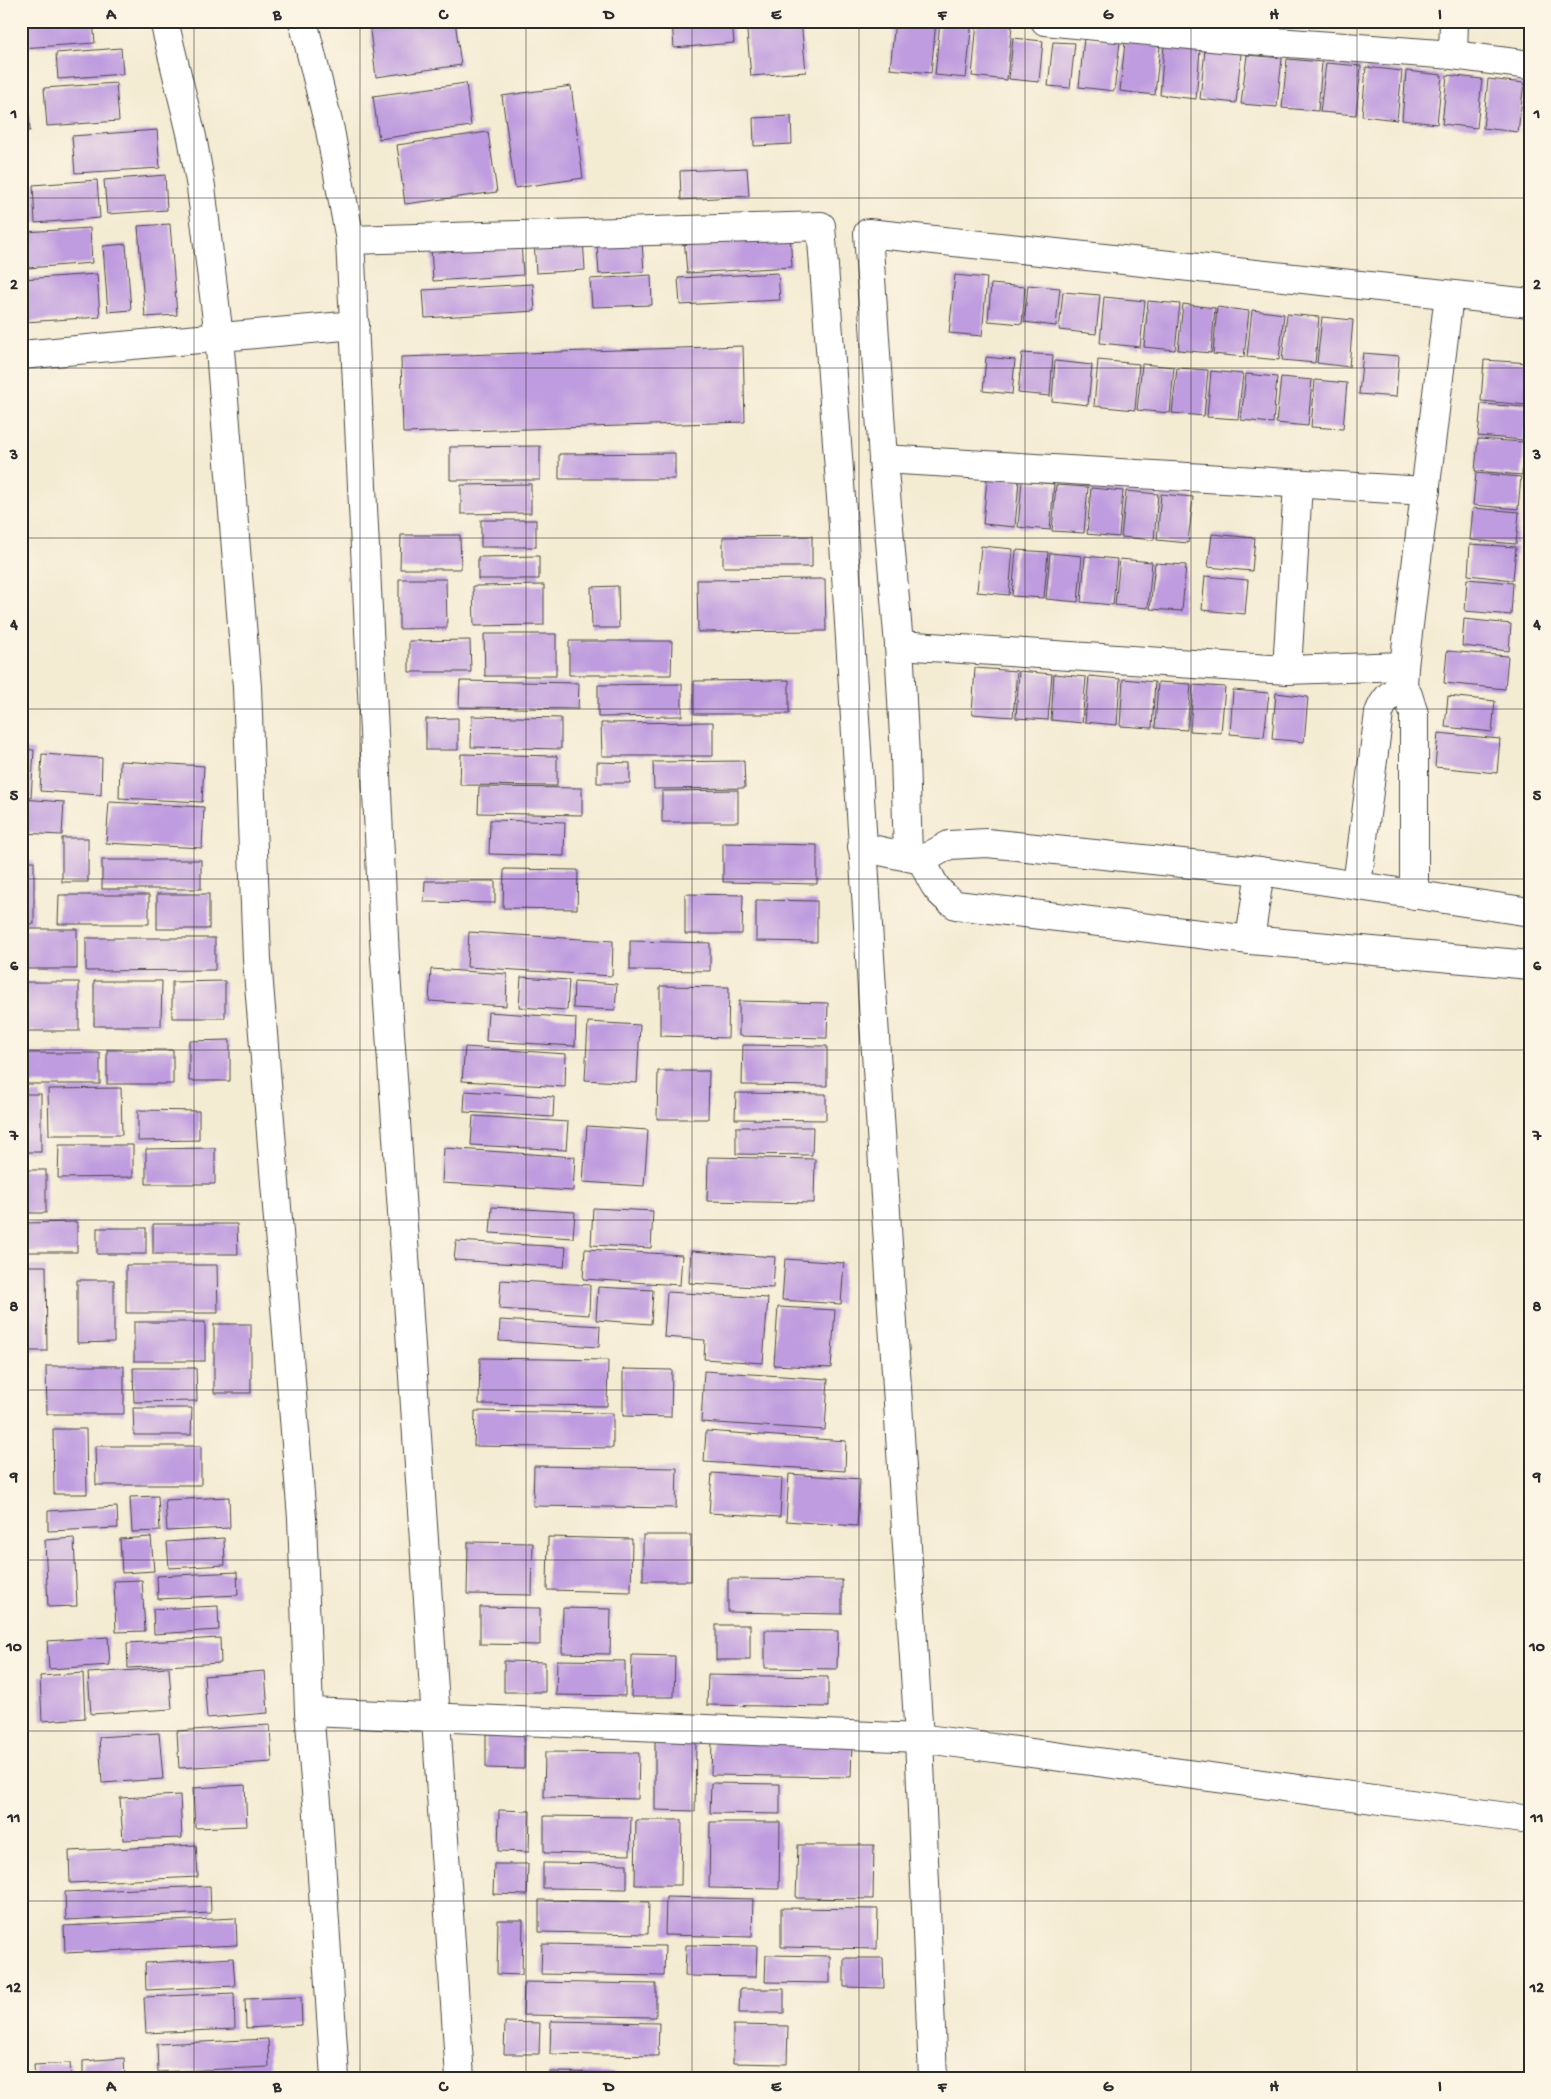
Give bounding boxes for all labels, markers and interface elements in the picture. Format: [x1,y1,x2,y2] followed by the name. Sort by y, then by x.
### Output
[105,7,117,26] text: A
[272,7,282,26] text: B
[438,7,449,26] text: C
[602,7,615,26] text: D
[771,7,782,26] text: E
[937,7,948,26] text: F
[1103,7,1114,26] text: G
[1269,7,1279,26] text: H
[1438,7,1442,26] text: I
[10,106,17,125] text: 1
[1533,106,1540,125] text: 1
[10,277,18,296] text: 2
[1533,277,1541,296] text: 2
[9,447,18,466] text: 3
[1532,447,1541,466] text: 3
[9,617,18,636] text: 4
[1532,617,1541,636] text: 4
[10,788,19,807] text: 5
[1533,788,1542,807] text: 5
[10,958,19,977] text: 6
[1533,958,1542,977] text: 6
[9,1128,19,1147] text: 7
[1532,1128,1542,1147] text: 7
[10,1299,19,1318] text: 8
[1533,1299,1542,1318] text: 8
[9,1469,18,1488] text: 9
[1532,1469,1541,1488] text: 9
[5,1639,22,1658] text: 10
[1528,1639,1545,1658] text: 10
[7,1810,20,1829] text: 11
[1530,1810,1543,1829] text: 11
[6,1980,21,1999] text: 12
[1529,1980,1544,1999] text: 12
[105,2079,117,2098] text: A
[272,2079,282,2098] text: B
[438,2079,449,2098] text: C
[602,2079,615,2098] text: D
[771,2079,782,2098] text: E
[937,2079,948,2098] text: F
[1103,2079,1114,2098] text: G
[1269,2079,1279,2098] text: H
[1438,2079,1442,2098] text: I

